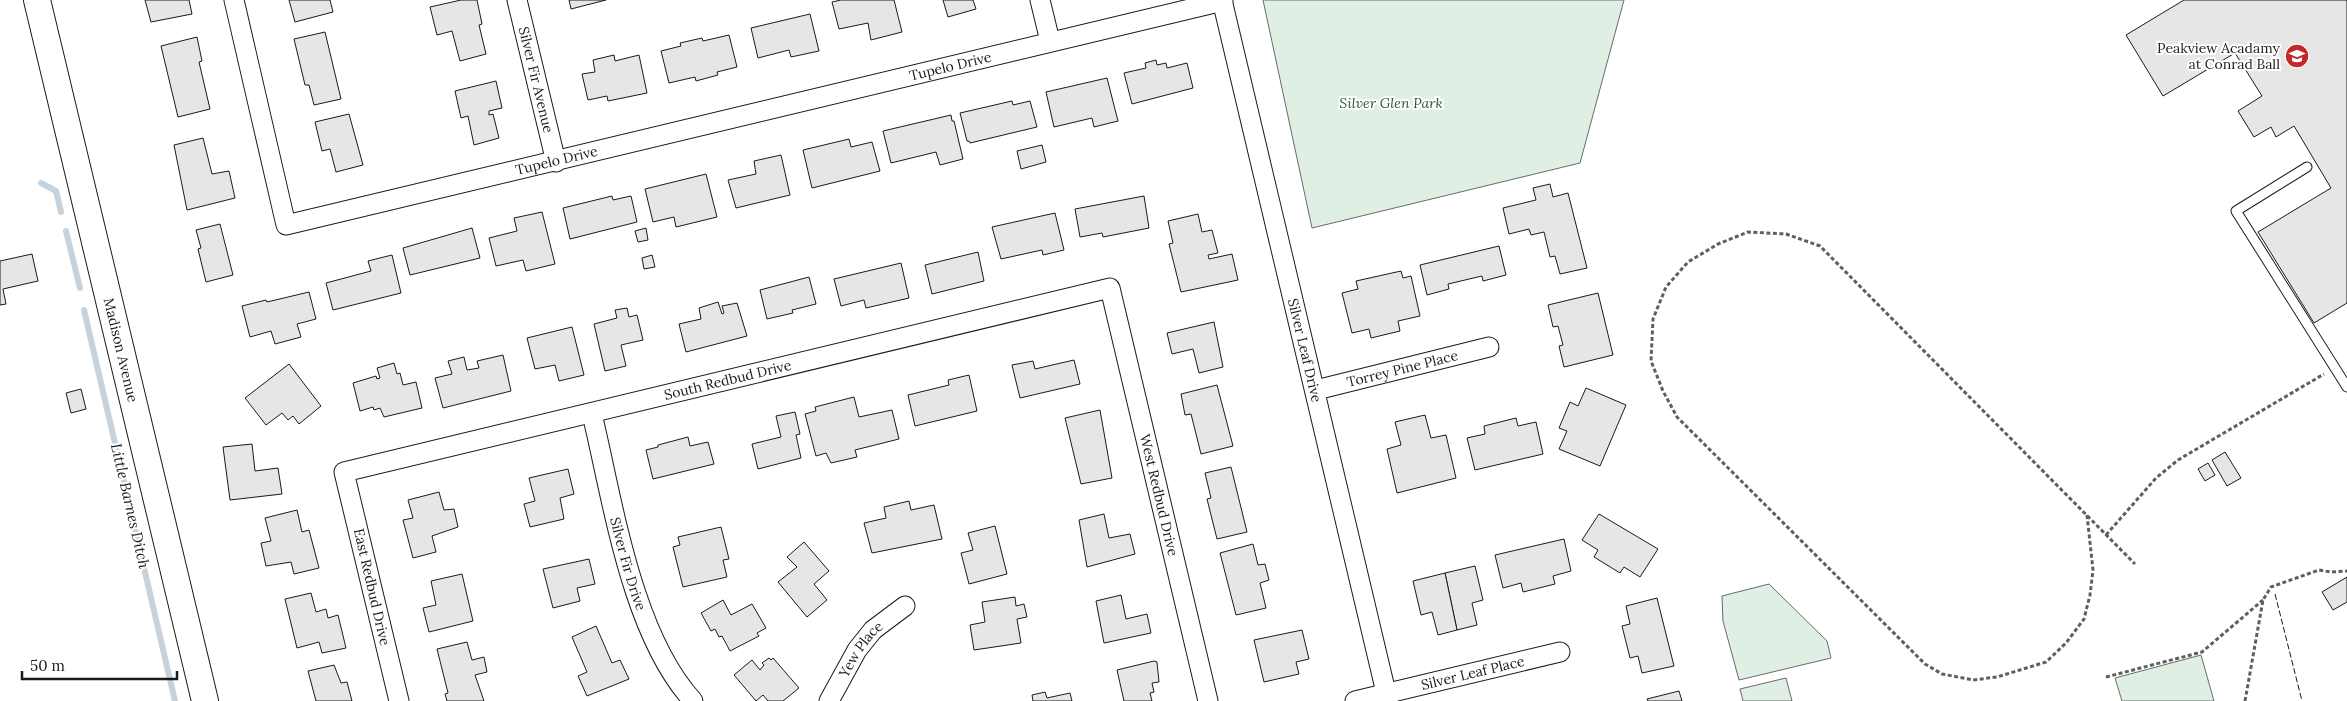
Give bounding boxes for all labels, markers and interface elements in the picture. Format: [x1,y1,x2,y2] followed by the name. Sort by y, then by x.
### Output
[515,25,558,135] street label: Silver Fir Avenue
[2157,39,2281,73] place label: Peakview Acadamy at Conrad Ball
[2284,43,2310,69] school or university icon: Peakview Acadamy at Conrad Ball
[908,48,994,85] street label: Tupelo Drive
[1339,94,1443,112] park label: Silver Glen Park
[514,142,600,179] street label: Tupelo Drive
[100,296,142,405] street label: Madison Avenue
[1284,297,1326,404] street label: Silver Leaf Drive
[1345,346,1460,391] street label: Torrey Pine Place
[662,356,793,404] street label: South Redbud Drive
[1136,432,1182,558] street label: West Redbud Drive
[107,441,154,571] water label: Little Barnes Ditch
[606,515,650,613] street label: Silver Fir Drive
[350,527,394,648] street label: East Redbud Drive
[834,617,887,681] street label: Yew Place
[22,648,178,680] scale bar
[1419,652,1527,694] street label: Silver Leaf Place
[30,656,65,675] text: 50 m

